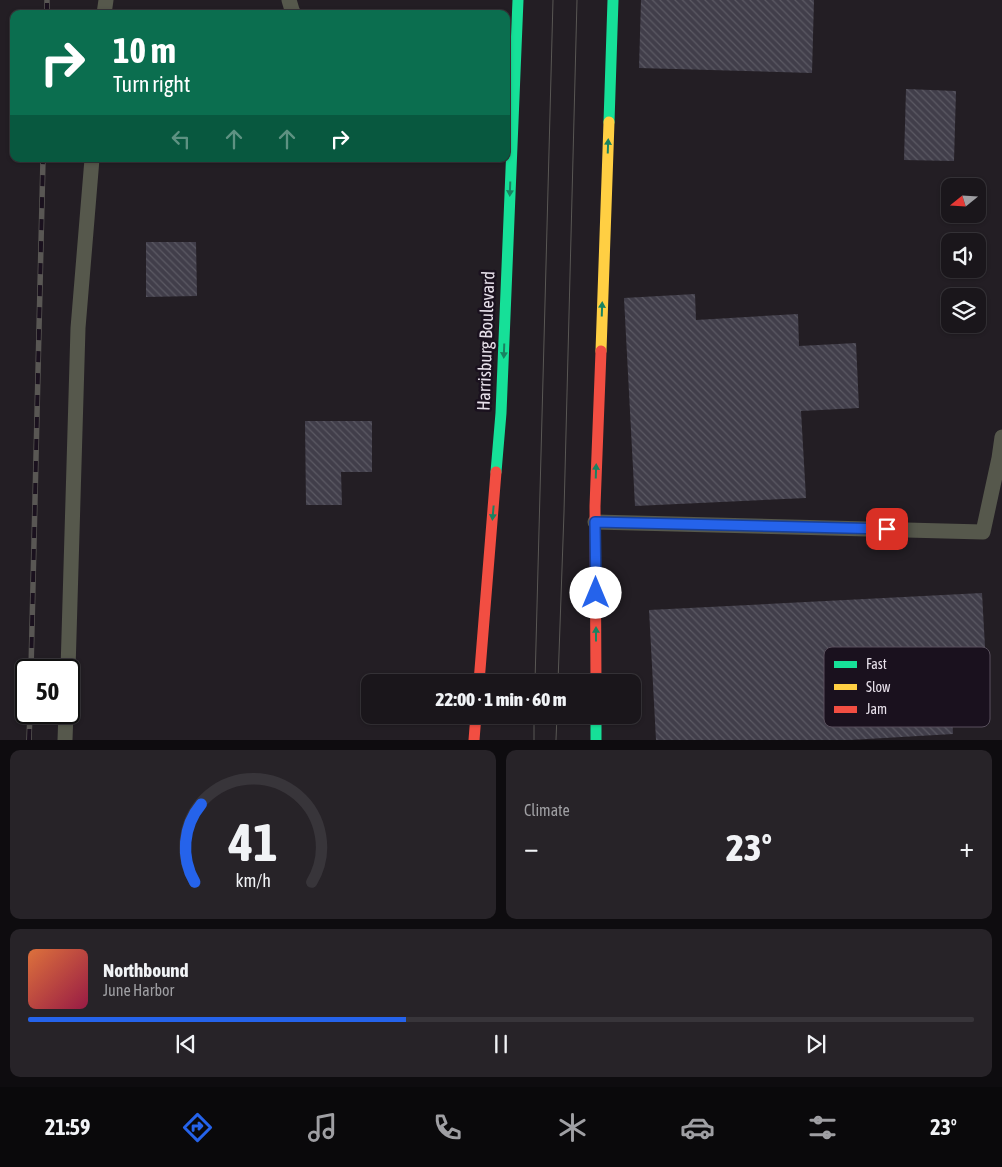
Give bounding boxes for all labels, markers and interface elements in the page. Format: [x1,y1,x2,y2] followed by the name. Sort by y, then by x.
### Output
[30,30,95,95] icon: right
[113,30,176,70] text: 10 m
[113,71,190,97] text: Turn right
[167,125,195,153] icon: left
[220,125,248,153] icon: ahead
[273,125,301,153] icon: ahead
[326,125,354,153] icon: right
[604,138,612,154] one-way arrow
[941,178,986,222] north arrow
[941,178,986,333] map controls
[506,181,514,197] one-way arrow
[941,233,986,278] button: sound
[473,271,498,411] street label: Harrisburg Boulevard
[941,288,986,333] button: layers
[598,301,606,317] one-way arrow
[499,343,507,359] one-way arrow
[592,463,600,479] one-way arrow
[489,505,497,521] one-way arrow
[866,508,908,550] pin
[873,515,901,543] icon: arrive
[569,566,621,618] position arrow
[592,626,600,642] one-way arrow
[824,647,990,727] legend
[866,656,887,672] text: Fast
[15,659,80,724] speed limit sign: 50
[866,679,891,695] text: Slow
[436,688,566,710] text: 22:00 · 1 min · 60 m
[866,701,887,717] text: Jam
[524,801,570,819] text: Climate
[228,812,277,872] text: 41
[726,826,772,869] text: 23°
[524,831,539,863] text: −
[959,831,974,863] text: +
[235,870,271,891] text: km/h
[103,959,189,981] text: Northbound
[103,981,174,999] text: June Harbor
[172,1030,200,1058] icon: previous
[487,1030,515,1058] icon: pause
[802,1030,830,1058] icon: next
[180,1110,215,1145] icon: directions
[305,1110,340,1145] icon: music
[430,1110,465,1145] icon: phone
[555,1110,590,1145] icon: climate
[680,1110,715,1145] icon: car
[805,1110,840,1145] icon: filters
[45,1114,90,1140] text: 21:59
[930,1114,957,1140] text: 23°

